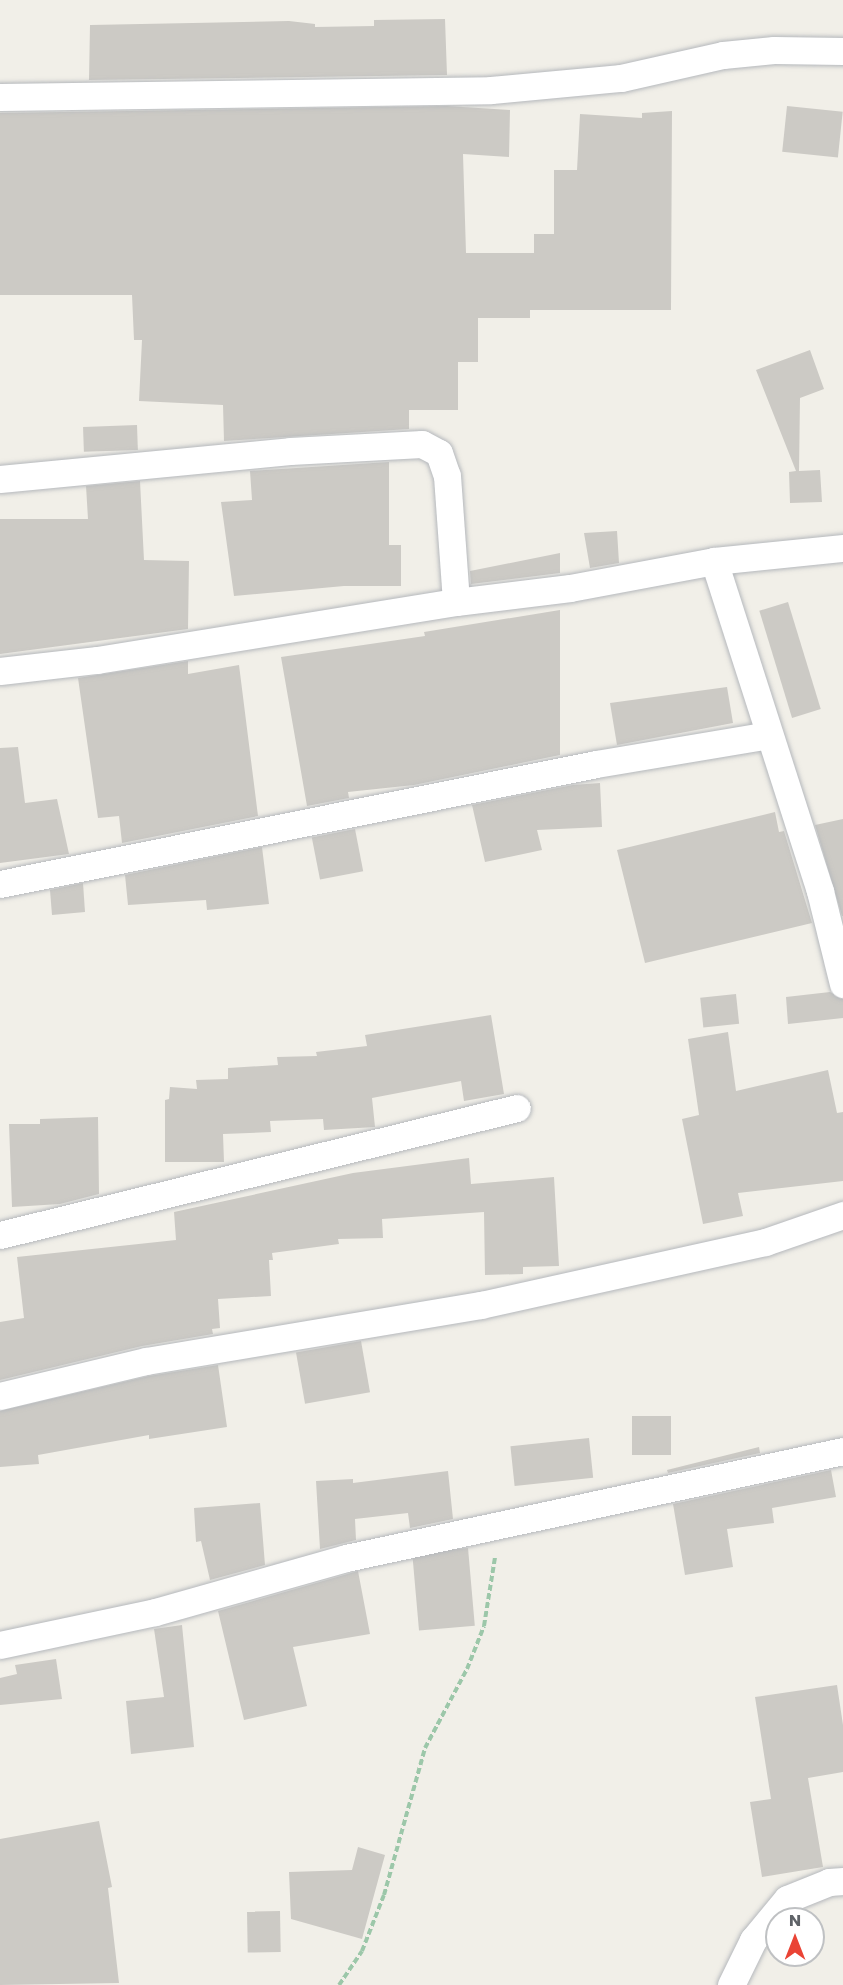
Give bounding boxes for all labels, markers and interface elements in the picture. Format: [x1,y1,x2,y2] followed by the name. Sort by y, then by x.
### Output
[765,1907,825,1967] north arrow
[789,1909,801,1932] text: N

